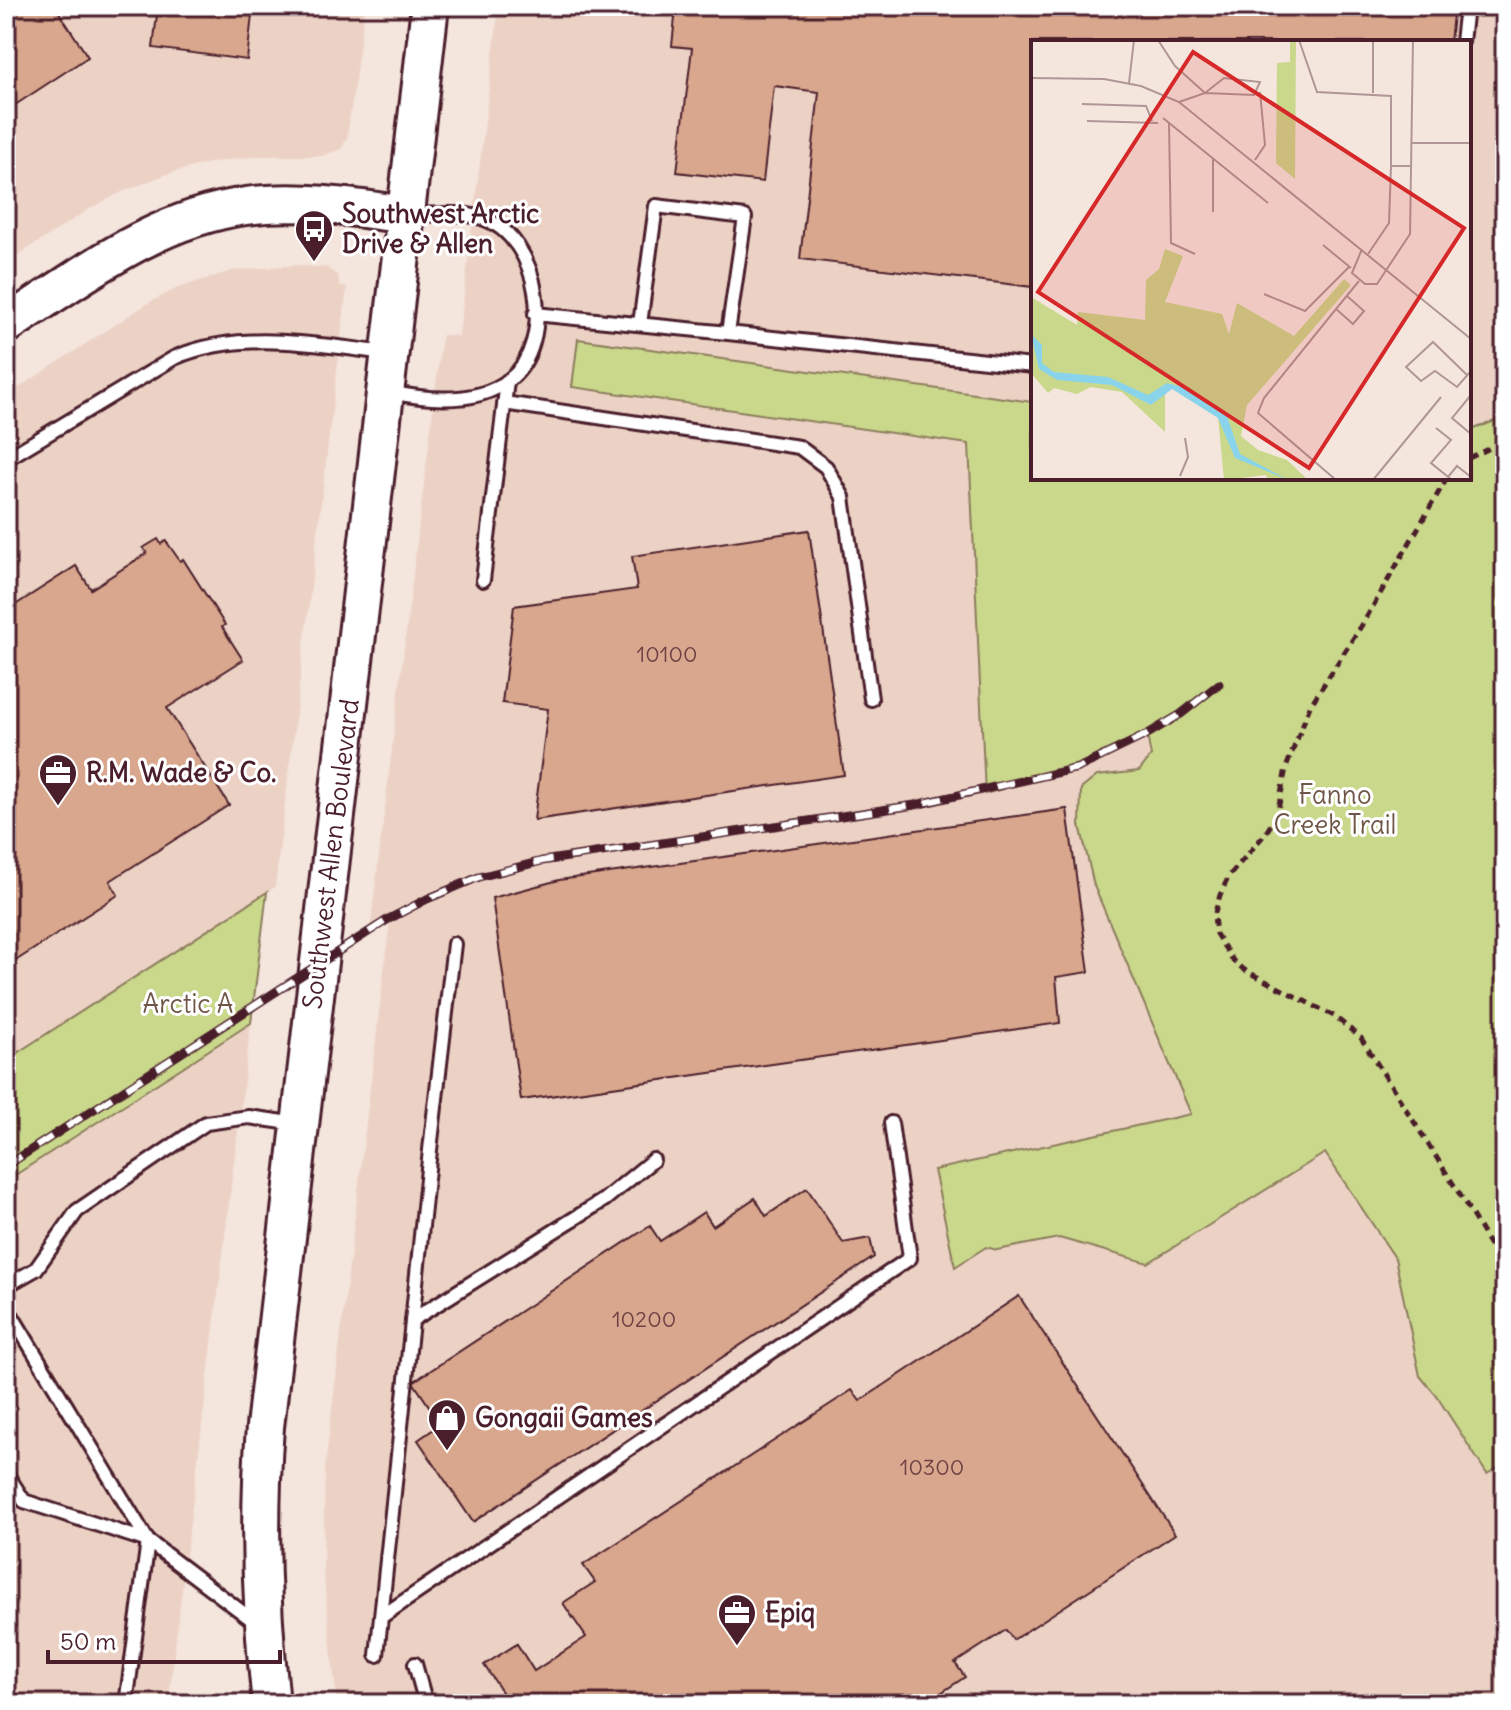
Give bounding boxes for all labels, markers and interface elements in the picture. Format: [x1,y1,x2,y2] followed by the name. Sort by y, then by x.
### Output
[1031,40,1471,480] inset map
[342,197,539,260] place label: Southwest Arctic Drive & Allen
[293,208,335,263] bus stop icon: Southwest Arctic Drive & Allen
[637,640,697,668] house number: 10100
[295,697,366,1011] street label: Southwest Allen Boulevard
[37,752,79,807] office icon: R.M. Wade & Co.
[86,756,276,789] place label: R.M. Wade & Co.
[1274,778,1396,841] park label: Fanno Creek Trail
[142,987,234,1020] park label: Arctic A
[612,1305,676,1333] house number: 10200
[426,1397,468,1452] shop icon: Gongaii Games
[475,1401,653,1434] place label: Gongaii Games
[900,1453,964,1481] house number: 10300
[716,1592,758,1647] office icon: Epiq
[765,1596,815,1629] place label: Epiq
[48,1614,280,1664] scale bar
[60,1626,116,1656] text: 50 m

